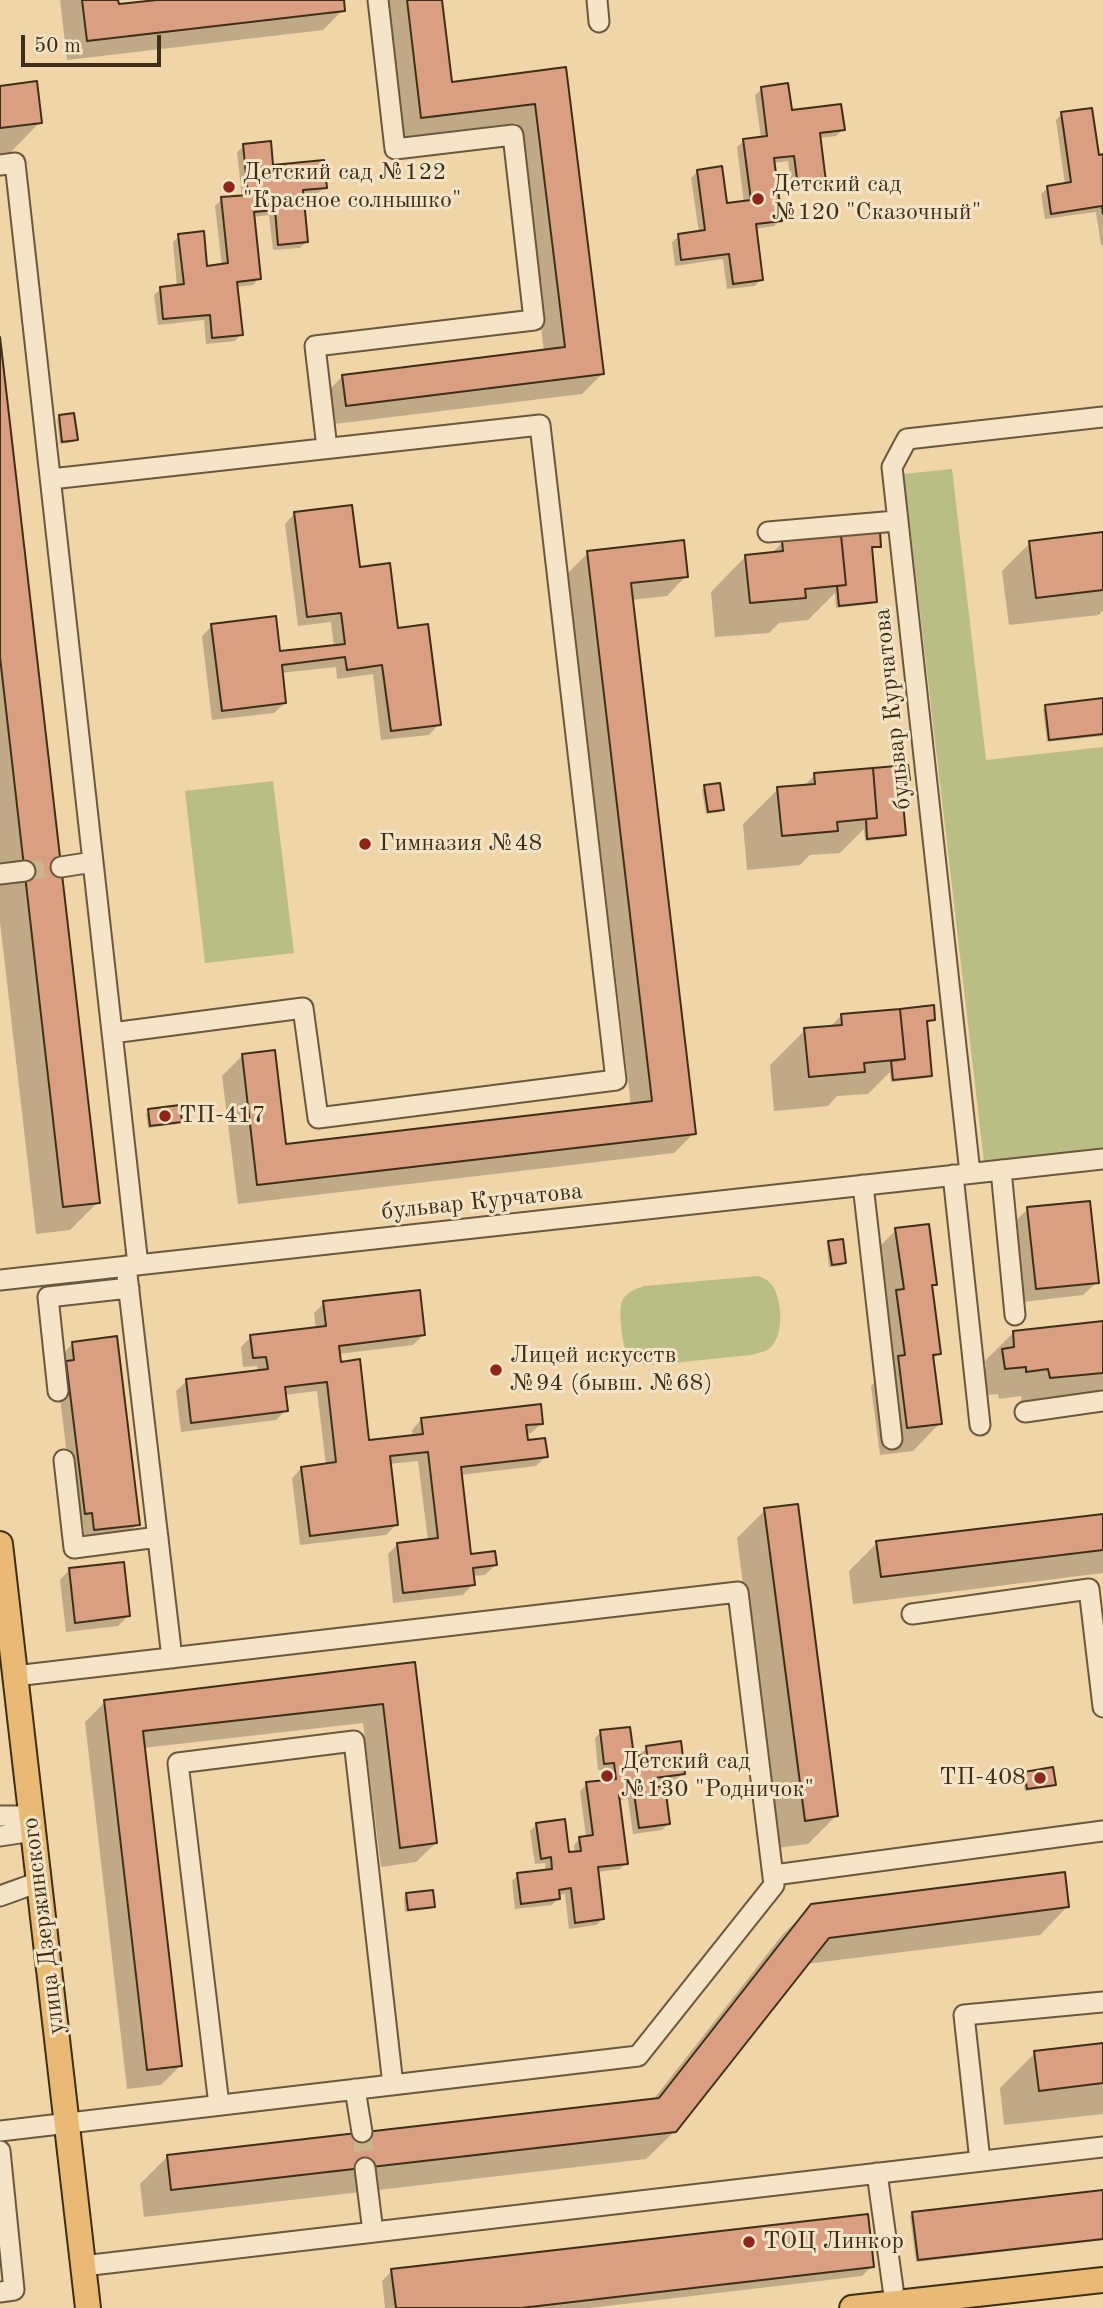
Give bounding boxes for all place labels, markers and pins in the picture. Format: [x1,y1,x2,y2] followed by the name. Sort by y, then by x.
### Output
[243,159,461,215] place label: Детский сад №122 "Красное солнышко"
[772,171,981,227] place label: Детский сад №120 "Сказочный"
[221,179,237,195] marker: Детский сад №122 "Красное солнышко"
[750,191,766,207] marker: Детский сад №120 "Сказочный"
[379,830,542,858] place label: Гимназия №48
[357,836,373,852] marker: Гимназия №48
[179,1102,266,1130] place label: ТП-417
[157,1108,173,1124] marker: ТП-417
[510,1342,712,1398] place label: Лицей искусств №94 (бывш. №68)
[488,1362,504,1378] marker: Лицей искусств №94 (бывш. №68)
[621,1748,814,1804] place label: Детский сад №130 "Родничок"
[939,1764,1026,1792] place label: ТП-408
[599,1768,615,1784] marker: Детский сад №130 "Родничок"
[1032,1770,1048,1786] marker: ТП-408
[763,2228,904,2256] place label: ТОЦ Линкор
[741,2234,757,2250] marker: ТОЦ Линкор

